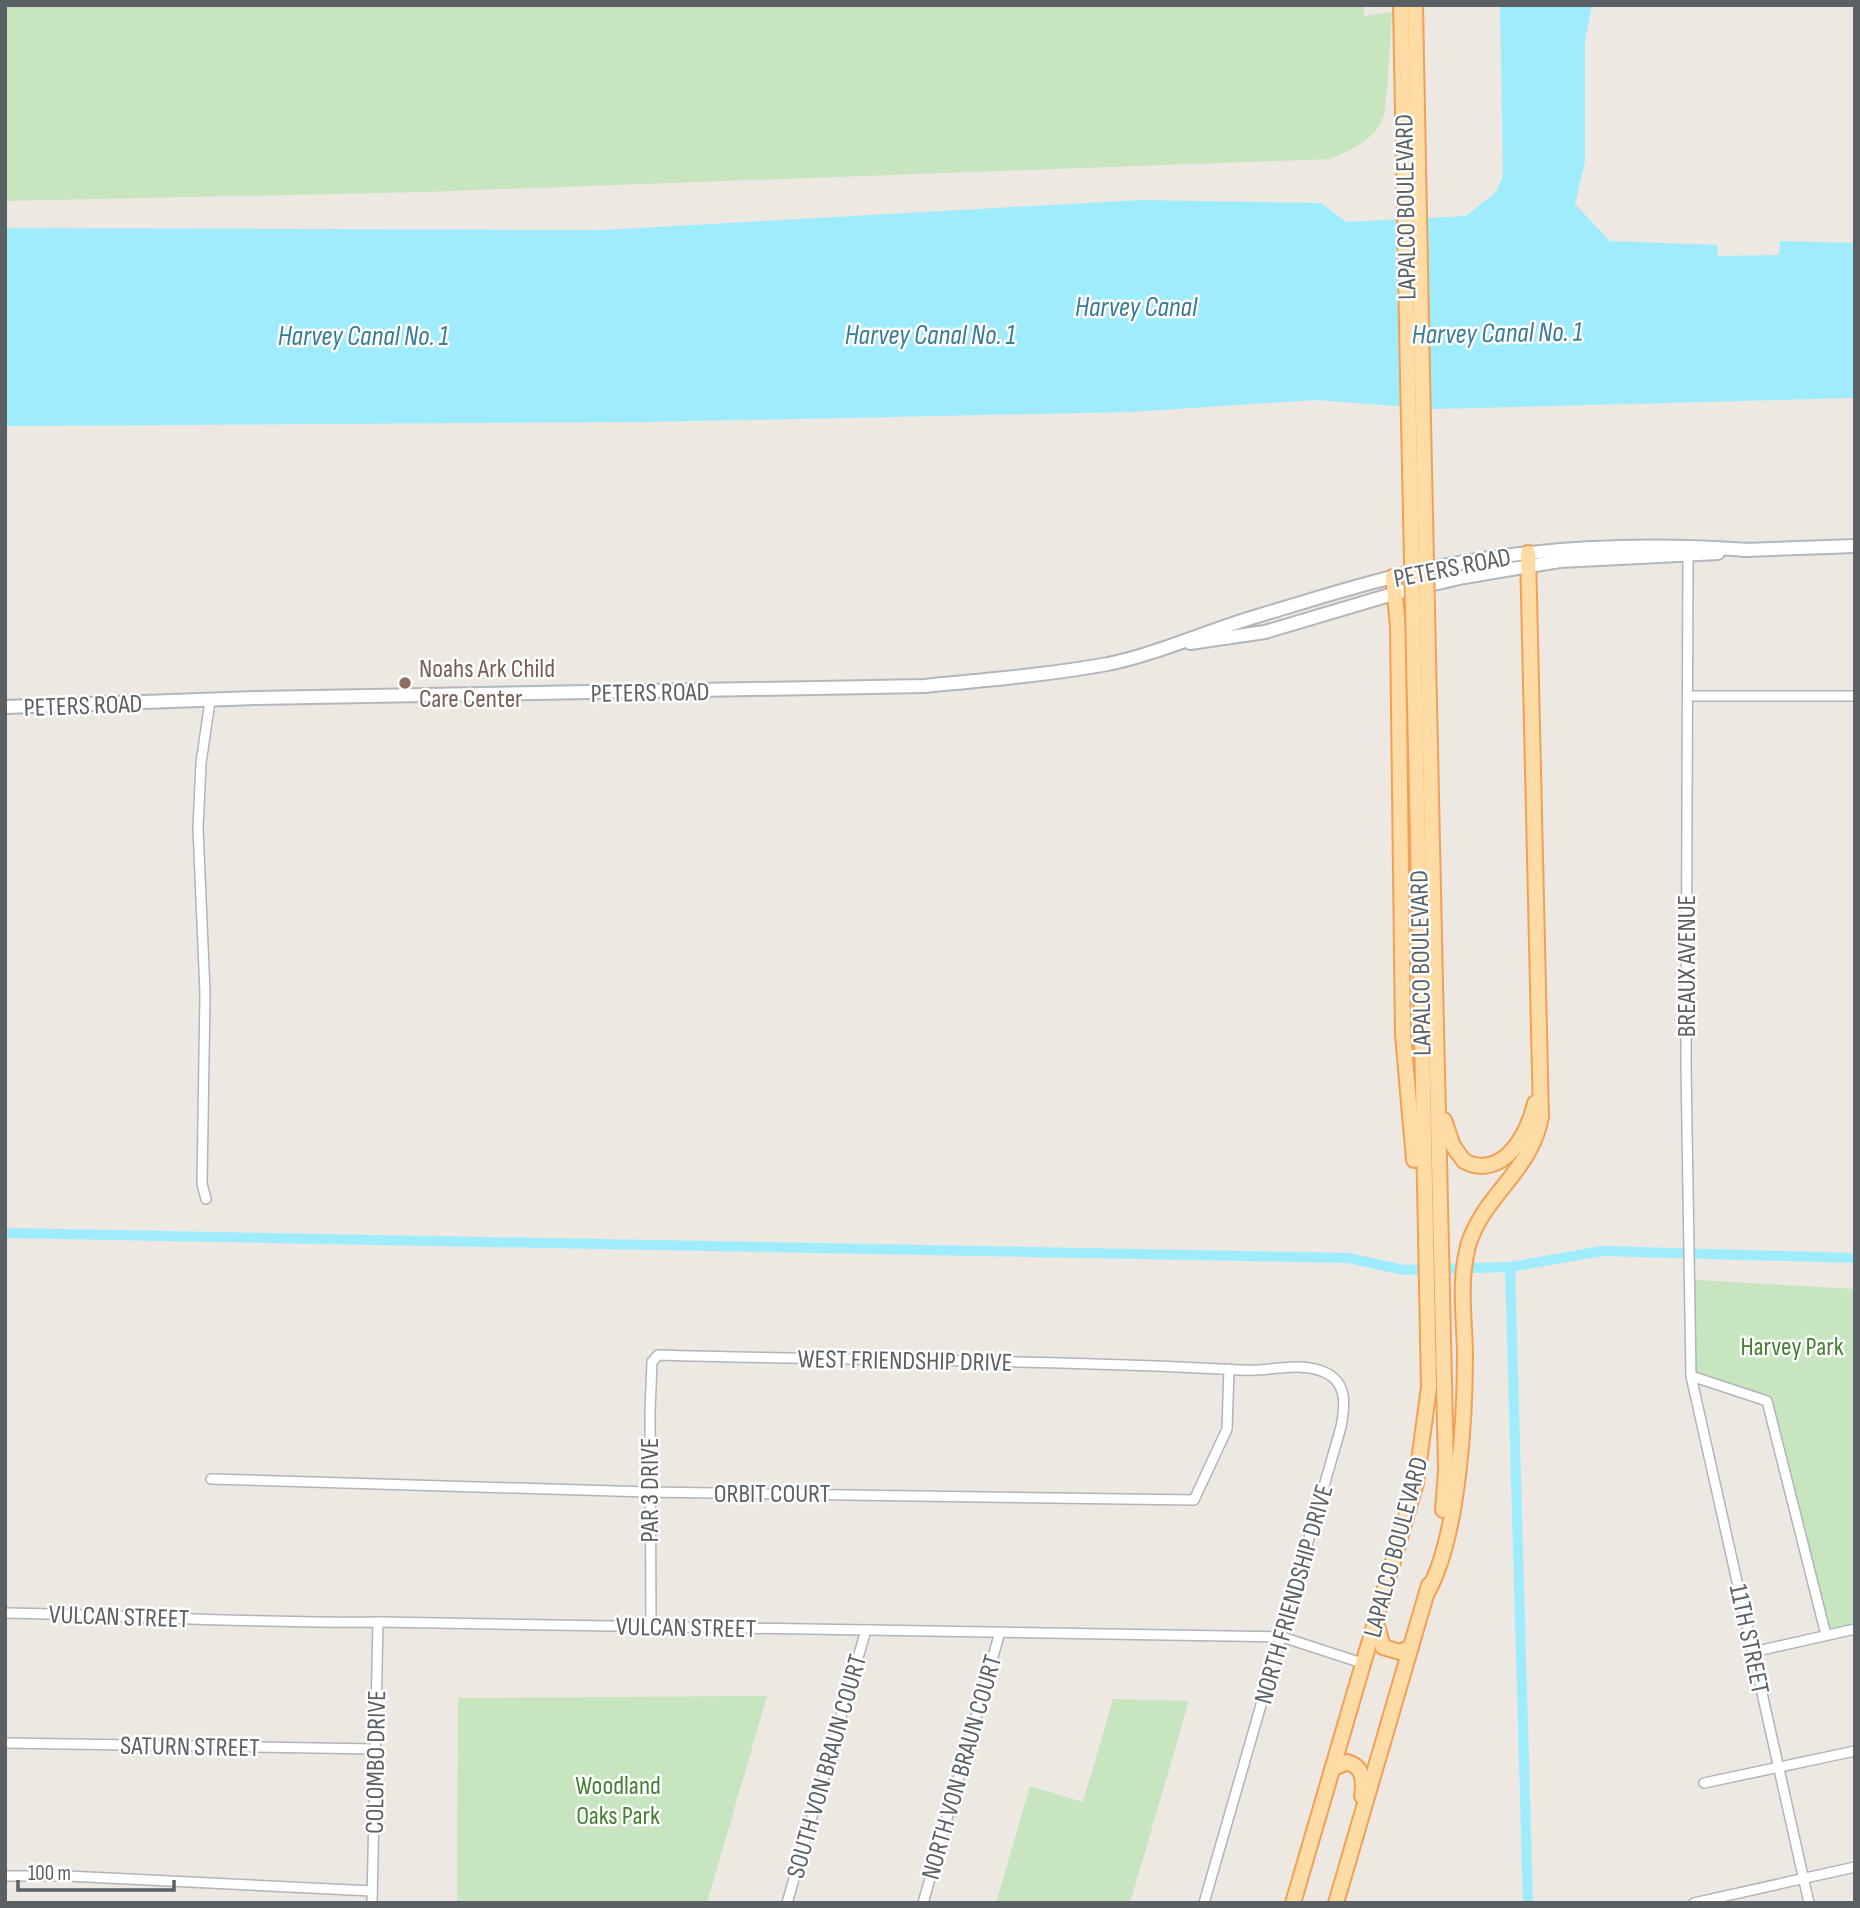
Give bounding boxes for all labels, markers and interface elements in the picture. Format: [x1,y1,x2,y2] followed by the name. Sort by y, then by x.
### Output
[1389,114,1424,300] street label: LAPALCO BOULEVARD
[1075,291,1198,324] water label: Harvey Canal
[1411,316,1583,351] water label: Harvey Canal No. 1
[845,319,1015,352] water label: Harvey Canal No. 1
[278,320,448,353] water label: Harvey Canal No. 1
[1391,542,1514,595] street label: PETERS ROAD
[419,654,555,715] place label: Noahs Ark Child Care Center
[397,675,413,691] marker: Noahs Ark Child Care Center
[590,677,710,710] street label: PETERS ROAD
[23,689,143,724] street label: PETERS ROAD
[1404,870,1439,1056] street label: LAPALCO BOULEVARD
[1672,895,1703,1037] street label: BREAUX AVENUE
[1740,1332,1844,1363] park label: Harvey Park
[797,1344,1012,1379] street label: WEST FRIENDSHIP DRIVE
[635,1437,666,1543] street label: PAR 3 DRIVE
[1357,1454,1435,1641] street label: LAPALCO BOULEVARD
[714,1479,830,1510] street label: ORBIT COURT
[1248,1481,1341,1708] street label: NORTH FRIENDSHIP DRIVE
[1722,1582,1775,1697] street label: 11TH STREET
[48,1600,190,1635] street label: VULCAN STREET
[616,1612,756,1645] street label: VULCAN STREET
[781,1651,874,1882] street label: SOUTH VON BRAUN COURT
[916,1651,1009,1883] street label: NORTH VON BRAUN COURT
[360,1690,393,1834] street label: COLOMBO DRIVE
[120,1731,260,1764] street label: SATURN STREET
[575,1771,661,1832] park label: Woodland Oaks Park
[18,1848,173,1892] scale bar
[28,1861,71,1886] text: 100 m

